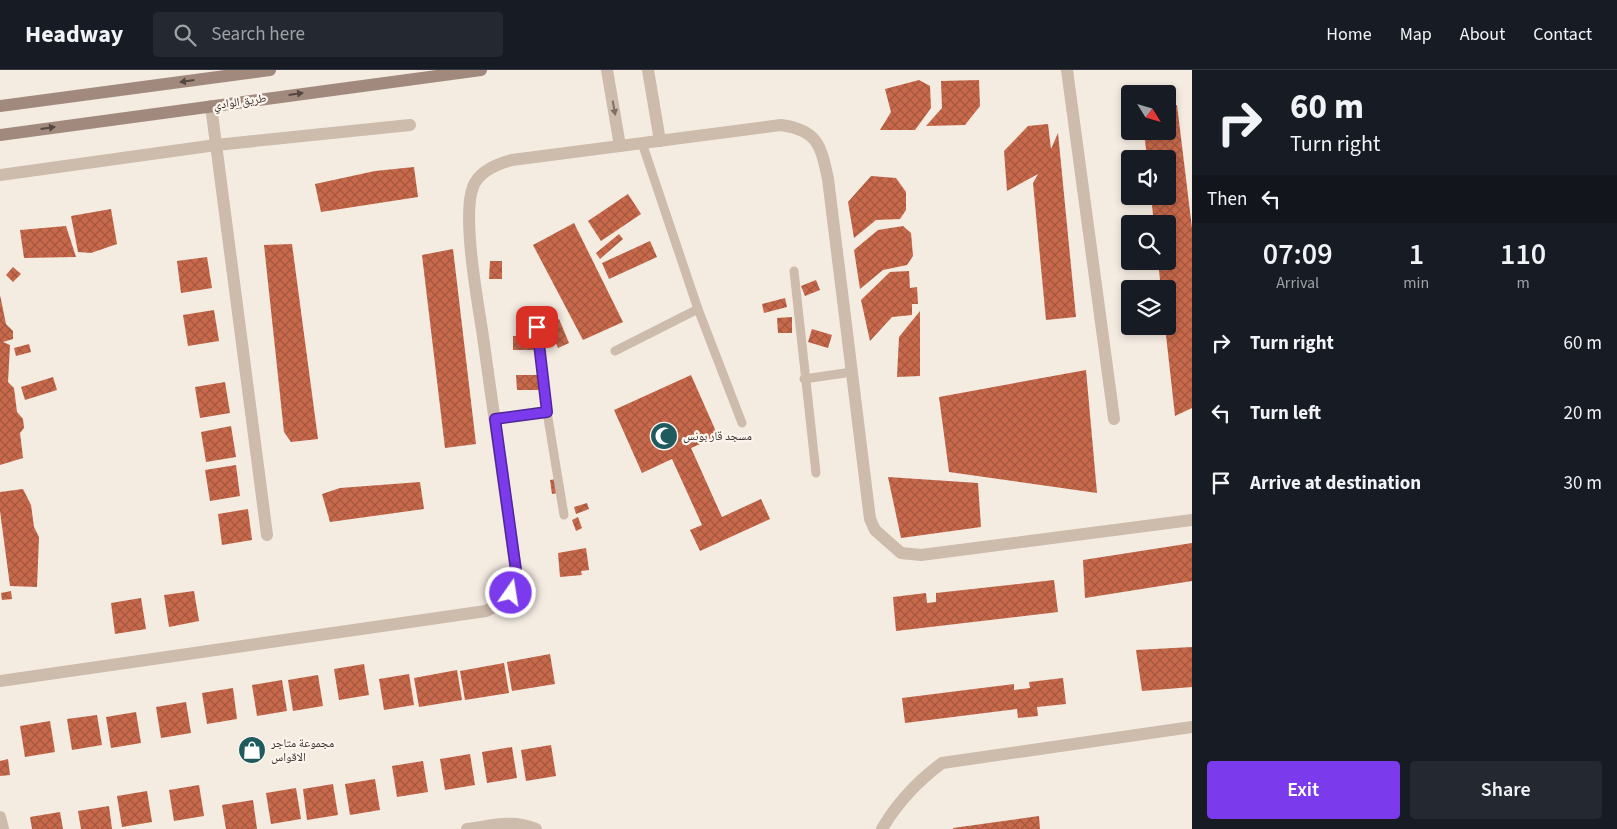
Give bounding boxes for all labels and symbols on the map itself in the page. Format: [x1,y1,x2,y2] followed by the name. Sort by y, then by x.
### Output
[179,77,195,85] one-way arrow
[1121,85,1176,140] north arrow
[212,90,268,115] street label: طريق الوادي
[288,90,304,98] one-way arrow
[610,101,618,117] one-way arrow
[41,124,57,132] one-way arrow
[516,306,558,348] pin
[649,421,679,451] mosque icon: مسجد قار بونس
[683,428,752,445] place label: مسجد قار بونس
[484,566,536,618] position arrow
[237,735,267,765] shop icon: مجموعة متاجر الاقواس
[270,735,334,766] place label: مجموعة متاجر الاقواس

